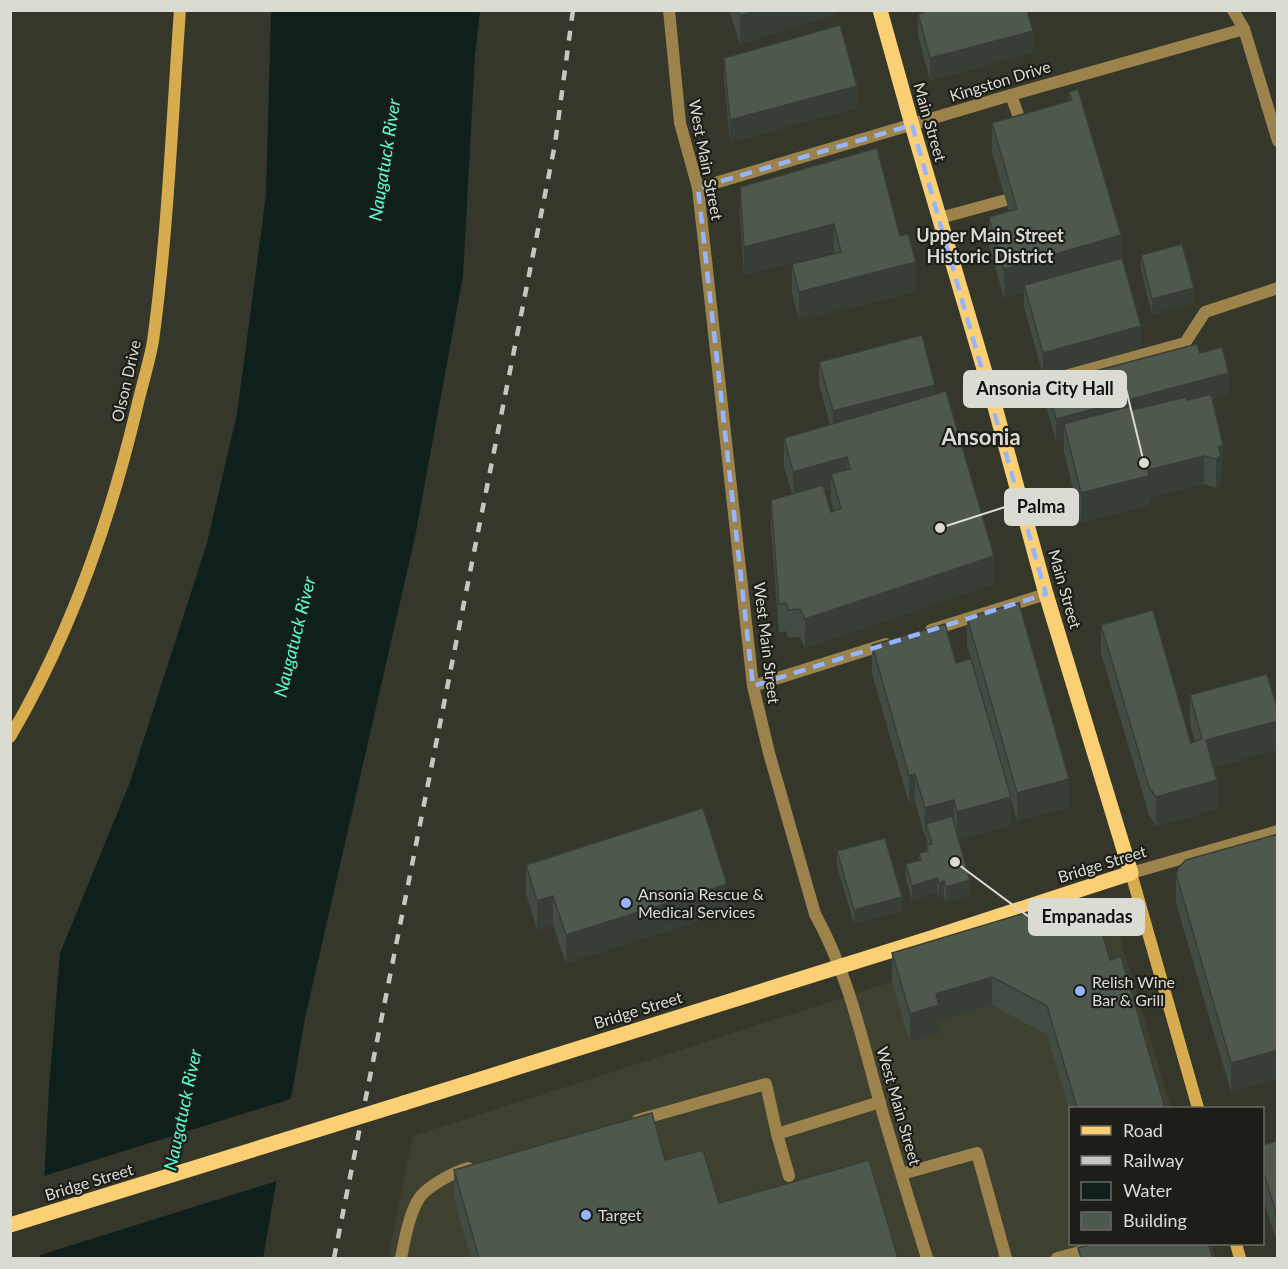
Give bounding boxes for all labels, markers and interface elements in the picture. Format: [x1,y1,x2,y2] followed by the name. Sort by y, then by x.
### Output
[947,56,1053,105] street label: Kingston Drive
[910,80,951,164] street label: Main Street
[363,96,405,223] water label: Naugatuck River
[685,98,728,222] street label: West Main Street
[916,224,1064,267] district label: Upper Main Street Historic District
[107,338,144,424] street label: Olson Drive
[964,371,1126,407] callout: Ansonia City Hall
[975,377,1114,399] text: Ansonia City Hall
[940,423,1021,450] district label: Ansonia
[1005,489,1078,525] callout: Palma
[1017,495,1065,517] text: Palma
[1045,547,1086,631] street label: Main Street
[268,573,320,699] water label: Naugatuck River
[751,581,784,705] street label: West Main Street
[1055,841,1149,886] street label: Bridge Street
[638,884,765,921] place label: Ansonia Rescue & Medical Services
[619,896,633,910] marker: Ansonia Rescue & Medical Services
[1029,899,1144,935] callout: Empanadas
[1041,905,1133,927] text: Empanadas
[1092,972,1175,1009] place label: Relish Wine Bar & Grill
[1073,984,1087,998] marker: Relish Wine Bar & Grill
[591,987,685,1032] street label: Bridge Street
[873,1044,926,1168] street label: West Main Street
[158,1046,206,1172] water label: Naugatuck River
[1069,1107,1264,1245] legend
[1123,1119,1163,1141] text: Road
[1123,1149,1184,1171] text: Railway
[42,1159,136,1204] street label: Bridge Street
[1123,1179,1172,1201] text: Water
[598,1205,642,1224] place label: Target
[579,1208,593,1222] marker: Target
[1123,1209,1187,1231] text: Building

